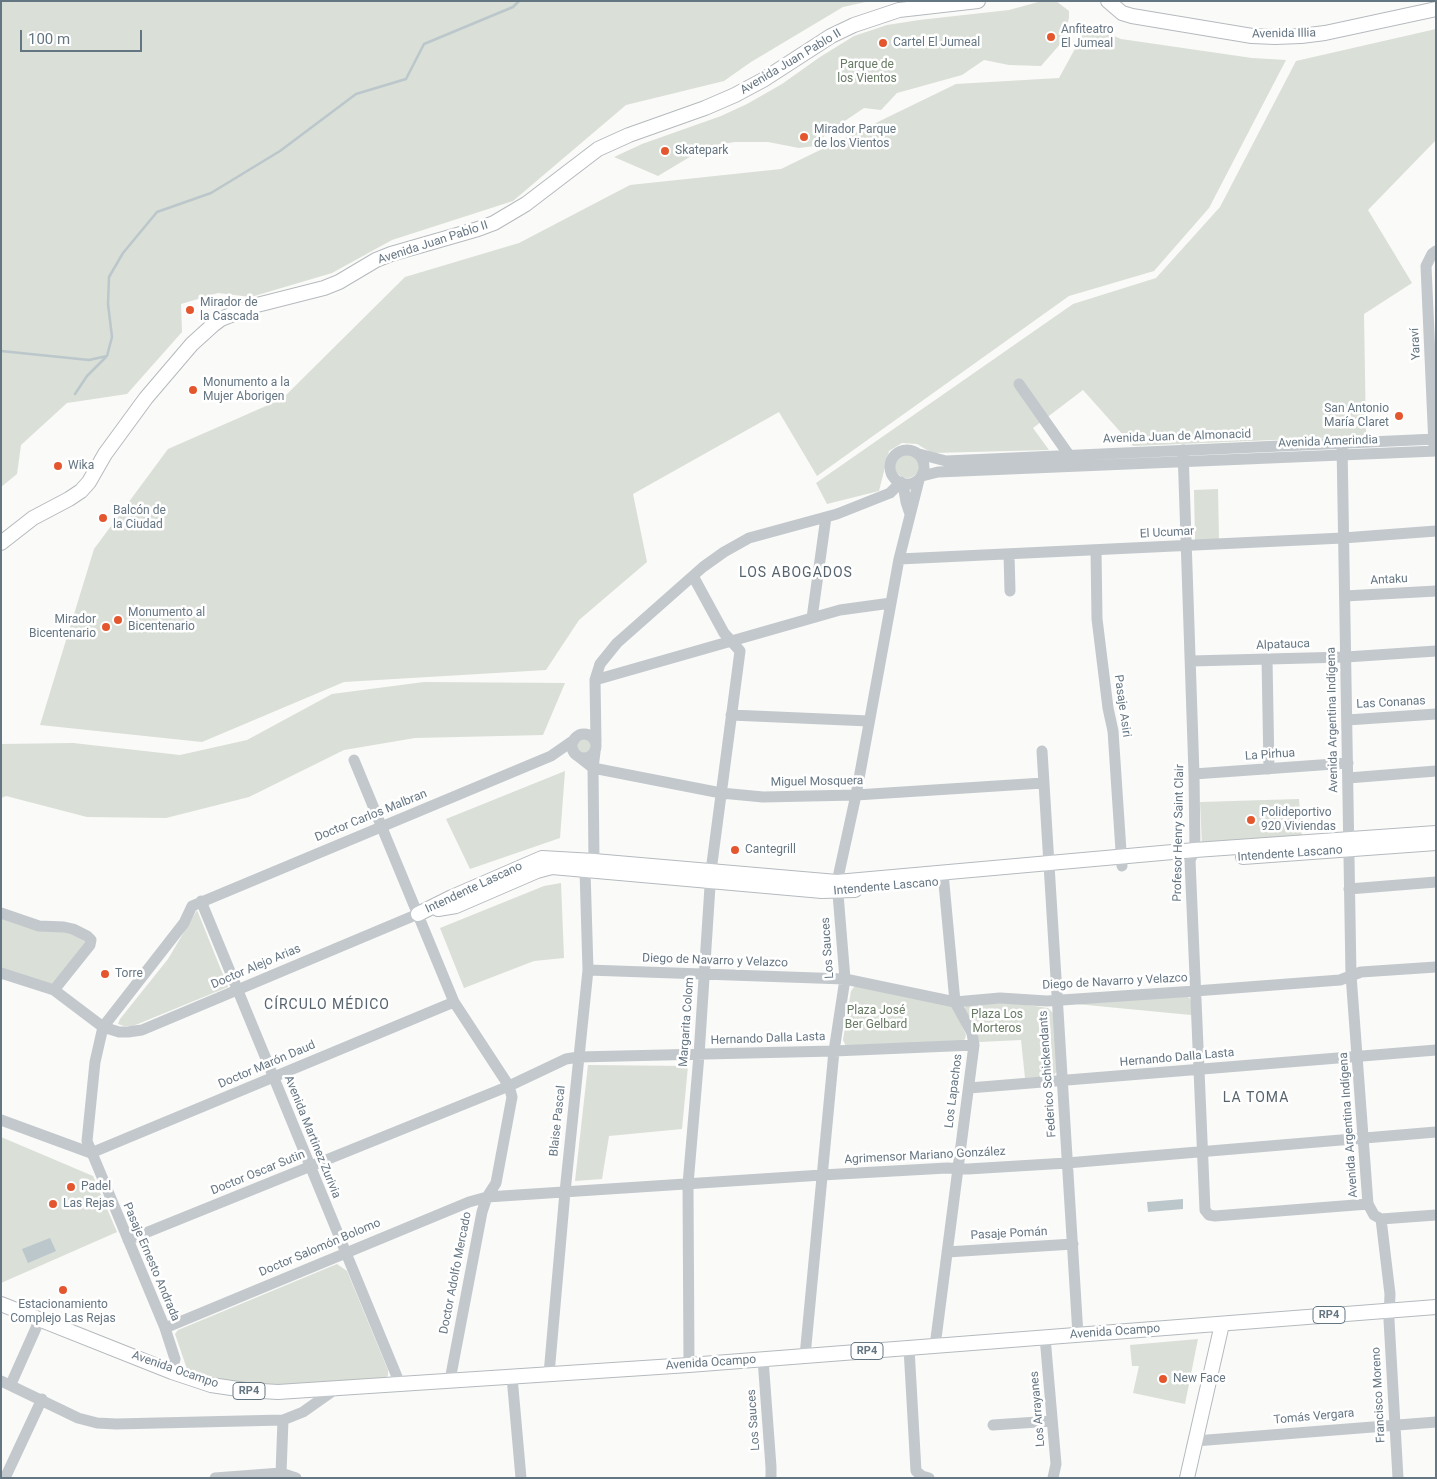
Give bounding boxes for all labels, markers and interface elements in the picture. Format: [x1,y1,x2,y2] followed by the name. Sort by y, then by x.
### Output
[22,20,145,52] scale bar
[1061,23,1114,51] place label: Anfiteatro El Jumeal
[738,26,844,98] street label: Avenida Juan Pablo II
[1252,26,1316,42] street label: Avenida Illia
[28,30,70,48] text: 100 m
[1045,31,1057,43] marker: Anfiteatro El Jumeal
[893,36,980,50] place label: Cartel El Jumeal
[877,37,889,49] marker: Cartel El Jumeal
[837,58,897,86] park label: Parque de los Vientos
[814,123,896,151] place label: Mirador Parque de los Vientos
[798,131,810,143] marker: Mirador Parque de los Vientos
[675,144,728,158] place label: Skatepark
[659,145,671,157] marker: Skatepark
[376,218,490,268] street label: Avenida Juan Pablo II
[200,296,259,324] place label: Mirador de la Cascada
[184,304,196,316] marker: Mirador de la Cascada
[1408,327,1424,361] street label: Yaraví
[203,376,290,404] place label: Monumento a la Mujer Aborigen
[187,384,199,396] marker: Monumento a la Mujer Aborigen
[1324,402,1389,430] place label: San Antonio María Claret
[1393,410,1405,422] marker: San Antonio María Claret
[1103,427,1251,447] street label: Avenida Juan de Almonacid
[1278,433,1378,451] street label: Avenida Amerindia
[68,459,94,473] place label: Wika
[52,460,64,472] marker: Wika
[113,504,166,532] place label: Balcón de la Ciudad
[97,512,109,524] marker: Balcón de la Ciudad
[1139,524,1195,542] street label: El Ucumar
[738,565,854,581] district label: LOS ABOGADOS
[1370,572,1408,588] street label: Antaku
[128,606,205,634] place label: Monumento al Bicentenario
[29,613,96,641] place label: Mirador Bicentenario
[112,614,124,626] marker: Monumento al Bicentenario
[100,621,112,633] marker: Mirador Bicentenario
[1256,637,1310,653] street label: Alpatauca
[1325,647,1341,793] street label: Avenida Argentina Indígena
[1110,674,1134,738] street label: Pasaje Asiri
[1356,694,1426,712] street label: Las Conanas
[1244,746,1296,764] street label: La Pirhua
[1171,764,1187,902] street label: Profesor Henry Saint Clair
[771,774,863,790] street label: Miguel Mosquera
[313,787,429,845] street label: Doctor Carlos Malbran
[1261,806,1336,834] place label: Polideportivo 920 Viviendas
[1245,814,1257,826] marker: Polideportivo 920 Viviendas
[745,843,796,857] place label: Cantegrill
[1237,843,1343,865] street label: Intendente Lascano
[729,844,741,856] marker: Cantegrill
[423,859,525,917] street label: Intendente Lascano
[833,875,939,899] street label: Intendente Lascano
[819,917,837,979] street label: Los Sauces
[209,942,303,992] street label: Doctor Alejo Arias
[642,951,788,971] street label: Diego de Navarro y Velazco
[115,967,143,981] place label: Torre
[99,968,111,980] marker: Torre
[1042,971,1188,993] street label: Diego de Navarro y Velazco
[677,977,697,1067] street label: Margarita Colom
[262,997,392,1013] district label: CÍRCULO MÉDICO
[845,1004,907,1032] park label: Plaza José Ber Gelbard
[971,1008,1023,1036] park label: Plaza Los Morteros
[1036,1010,1060,1138] street label: Federico Schickendants
[710,1030,826,1048] street label: Hernando Dalla Lasta
[216,1038,318,1092] street label: Doctor Marón Daud
[1119,1046,1235,1070] street label: Hernando Dalla Lasta
[1337,1052,1361,1198] street label: Avenida Argentina Indígena
[942,1053,966,1129] street label: Los Lapachos
[281,1073,343,1201] street label: Avenida Martinez Zurivia
[547,1085,569,1157] street label: Blaise Pascal
[1222,1090,1290,1106] district label: LA TOMA
[844,1145,1006,1167] street label: Agrimensor Mariano González
[209,1148,307,1198] street label: Doctor Oscar Sutin
[81,1180,111,1194] place label: Padel
[65,1181,77,1193] marker: Padel
[63,1197,115,1211] place label: Las Rejas
[47,1198,59,1210] marker: Las Rejas
[119,1200,183,1324] street label: Pasaje Ernesto Andrada
[437,1211,475,1335] street label: Doctor Adolfo Mercado
[257,1216,383,1280] street label: Doctor Salomón Bolomo
[970,1225,1048,1243] street label: Pasaje Pomán
[57,1284,69,1296] marker: Estacionamiento Complejo Las Rejas
[10,1298,116,1326] place label: Estacionamiento Complejo Las Rejas
[1313,1306,1345,1324] road number: RP4
[1069,1322,1161,1342] street label: Avenida Ocampo
[851,1342,883,1360] road number: RP4
[1369,1347,1389,1443] street label: Francisco Moreno
[130,1348,220,1392] street label: Avenida Ocampo
[665,1353,757,1373] street label: Avenida Ocampo
[1028,1371,1048,1447] street label: Los Arrayanes
[1173,1372,1226,1386] place label: New Face
[1157,1373,1169,1385] marker: New Face
[233,1382,265,1400] road number: RP4
[745,1389,763,1451] street label: Los Sauces
[1273,1406,1355,1428] street label: Tomás Vergara

